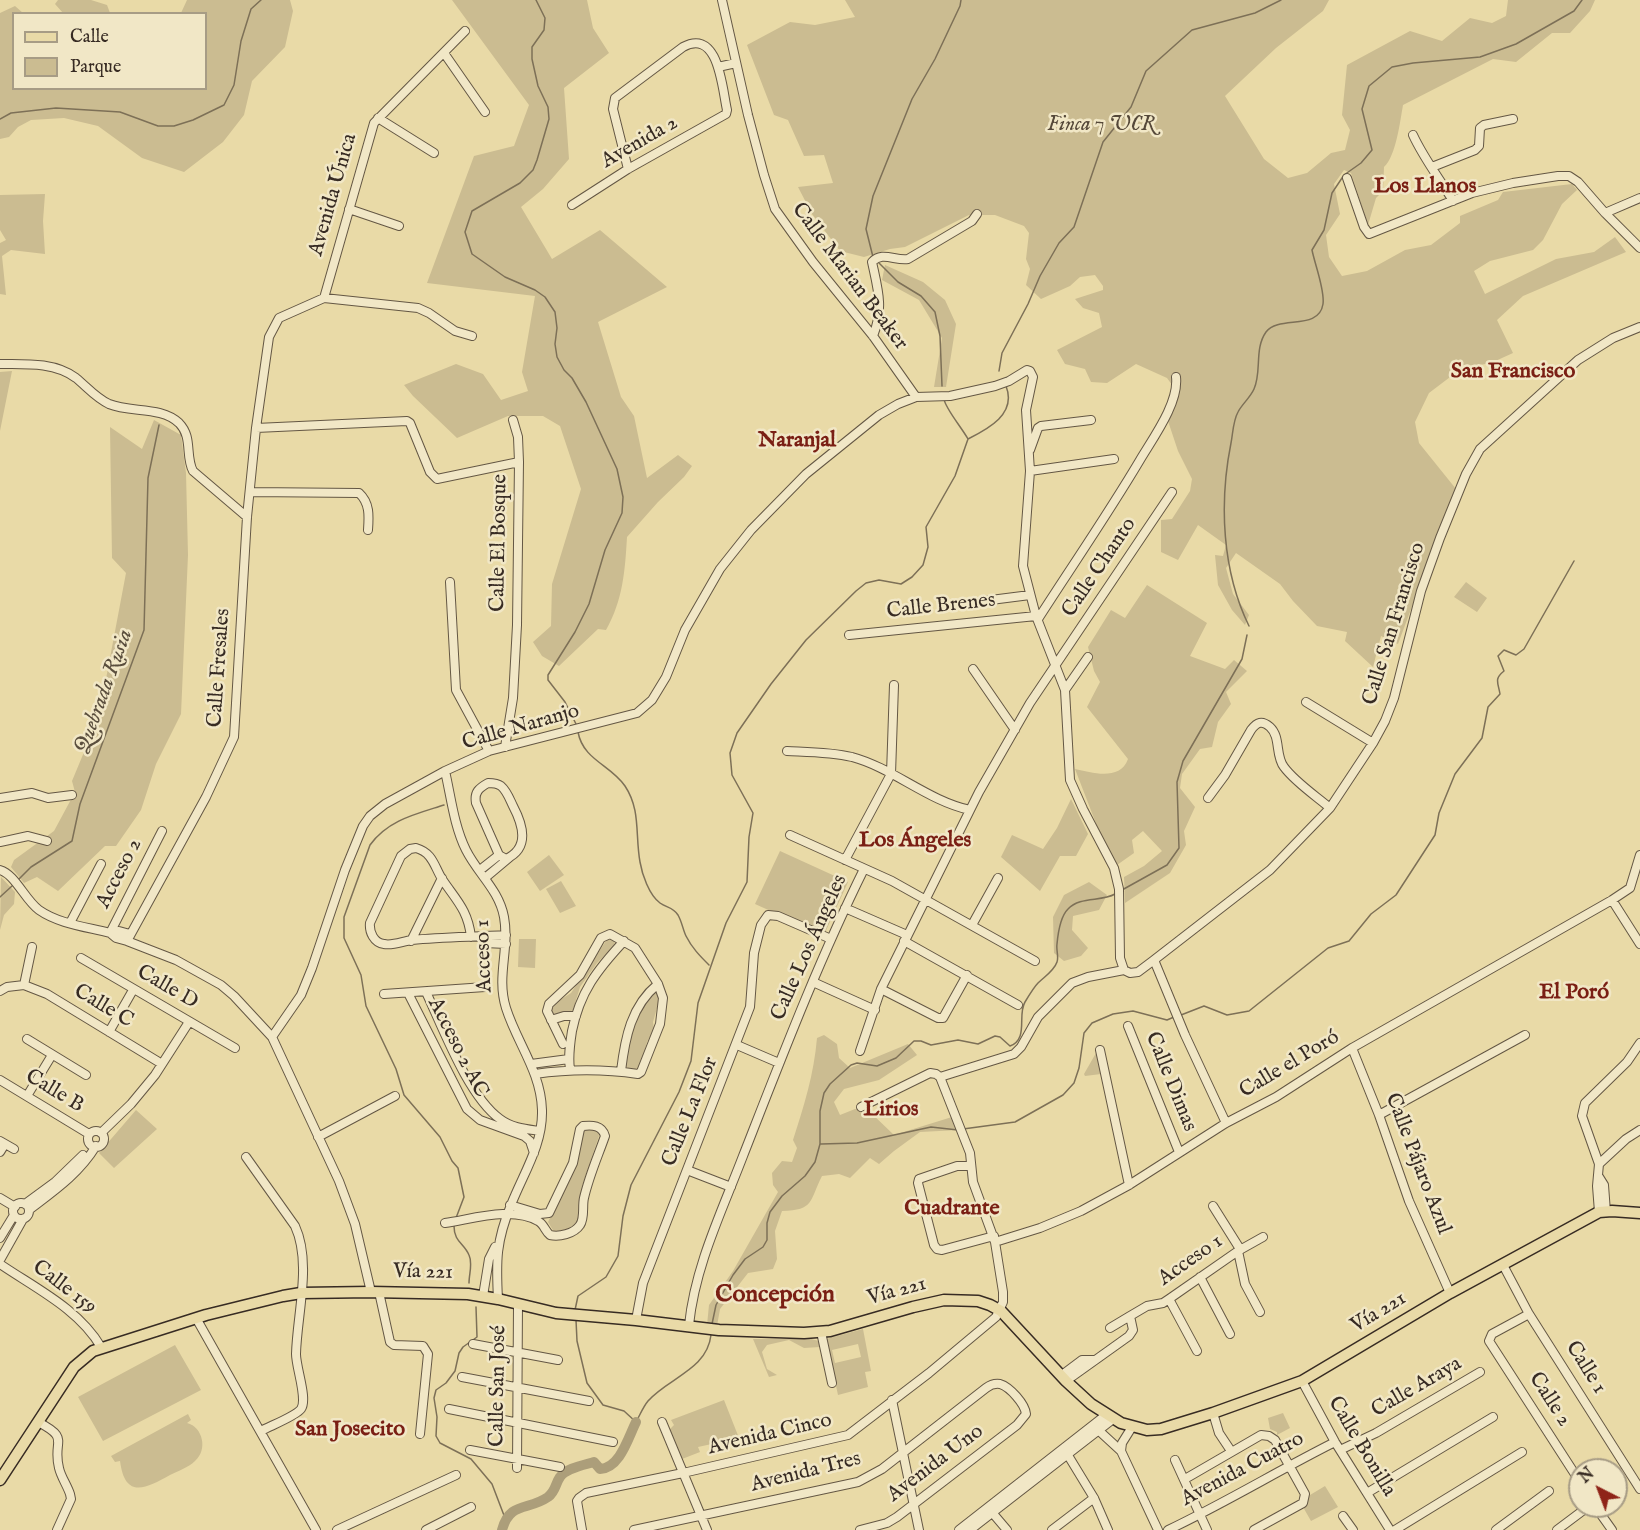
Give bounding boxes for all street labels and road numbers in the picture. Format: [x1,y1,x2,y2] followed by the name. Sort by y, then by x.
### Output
[597,111,683,175] street label: Avenida 2
[304,131,364,259] street label: Avenida Única
[785,198,913,356] street label: Calle Marian Beaker
[486,474,514,612] street label: Calle El Bosque
[1058,513,1142,623] street label: Calle Chanto
[1358,540,1432,708] street label: Calle San Francisco
[885,589,997,625] street label: Calle Brenes
[203,608,237,728] street label: Calle Fresales
[460,699,582,757] street label: Calle Naranjo
[92,835,148,913] street label: Acceso 2
[767,871,853,1025] street label: Calle Los Ángeles
[471,919,499,993] street label: Acceso 1
[132,960,202,1016] street label: Calle D
[69,980,137,1034] street label: Calle C
[421,994,493,1102] street label: Acceso 2 AC
[1236,1025,1344,1105] street label: Calle el Poró
[1139,1029,1201,1135] street label: Calle Dimas
[658,1053,724,1171] street label: Calle La Flor
[20,1065,88,1119] street label: Calle B
[1379,1090,1455,1238] street label: Calle Pájaro Azul
[1154,1230,1228,1292] street label: Acceso 1
[27,1256,101,1320] street label: Calle 159
[393,1260,453,1286] street label: Vía 221
[865,1272,929,1312] street label: Vía 221
[1347,1287,1411,1339] street label: Vía 221
[485,1325,513,1447] street label: Calle San José
[1559,1337,1611,1399] street label: Calle 1
[1368,1352,1466,1424] street label: Calle Araya
[1522,1368,1576,1432] street label: Calle 2
[1321,1392,1401,1502] street label: Calle Bonilla
[706,1409,834,1461] street label: Avenida Cinco
[883,1420,989,1508] street label: Avenida Uno
[1177,1427,1309,1513] street label: Avenida Cuatro
[748,1447,864,1499] street label: Avenida Tres

